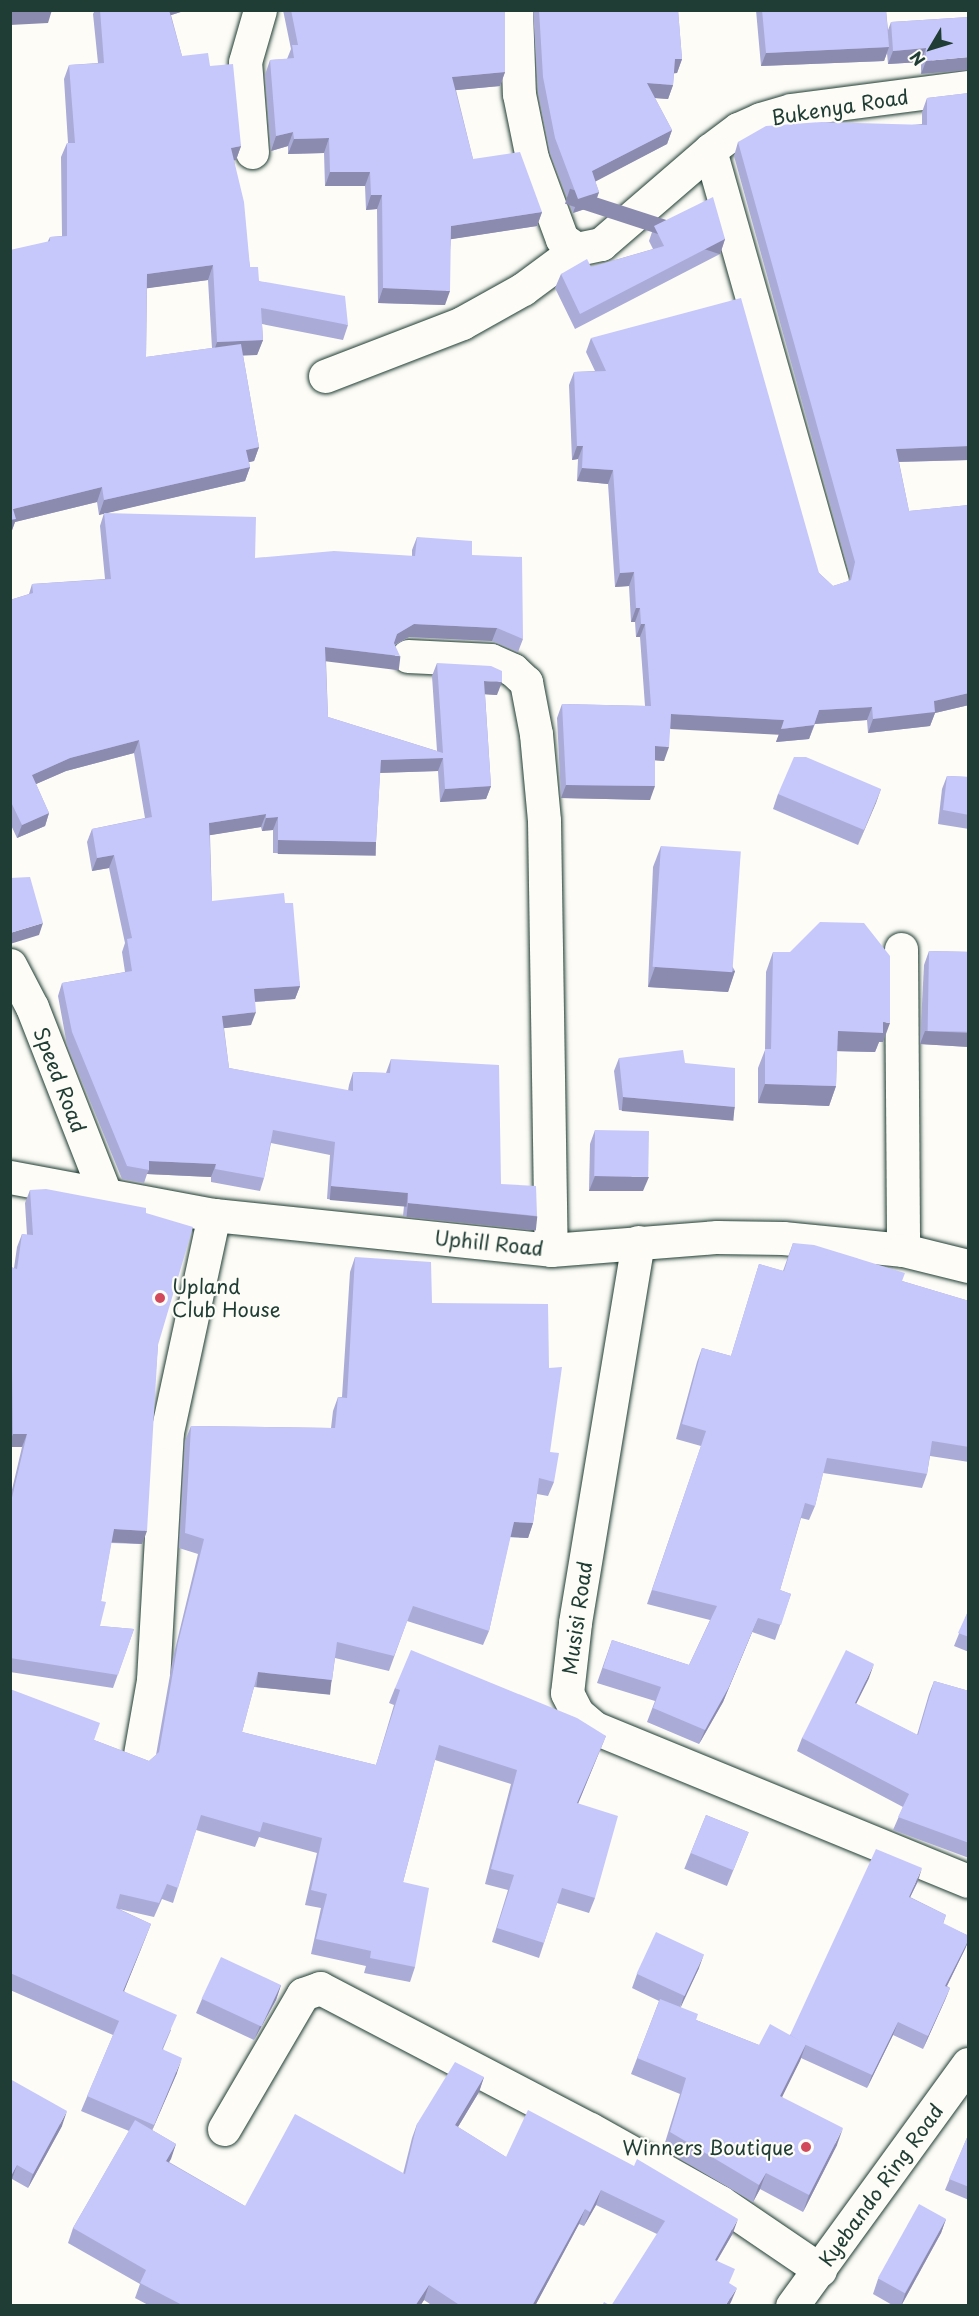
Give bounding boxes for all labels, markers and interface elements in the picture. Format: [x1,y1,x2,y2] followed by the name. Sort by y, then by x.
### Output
[901,18,961,78] north arrow
[903,47,930,71] text: N
[769,84,911,130] street label: Bukenya Road
[29,1023,91,1137] street label: Speed Road
[433,1225,545,1261] street label: Uphill Road
[172,1274,280,1321] place label: Upland Club House
[153,1291,167,1305] marker: Upland Club House
[557,1559,597,1677] street label: Musisi Road
[814,2099,948,2271] street label: Kyebando Ring Road
[623,2135,794,2159] place label: Winners Boutique
[799,2140,813,2154] marker: Winners Boutique

